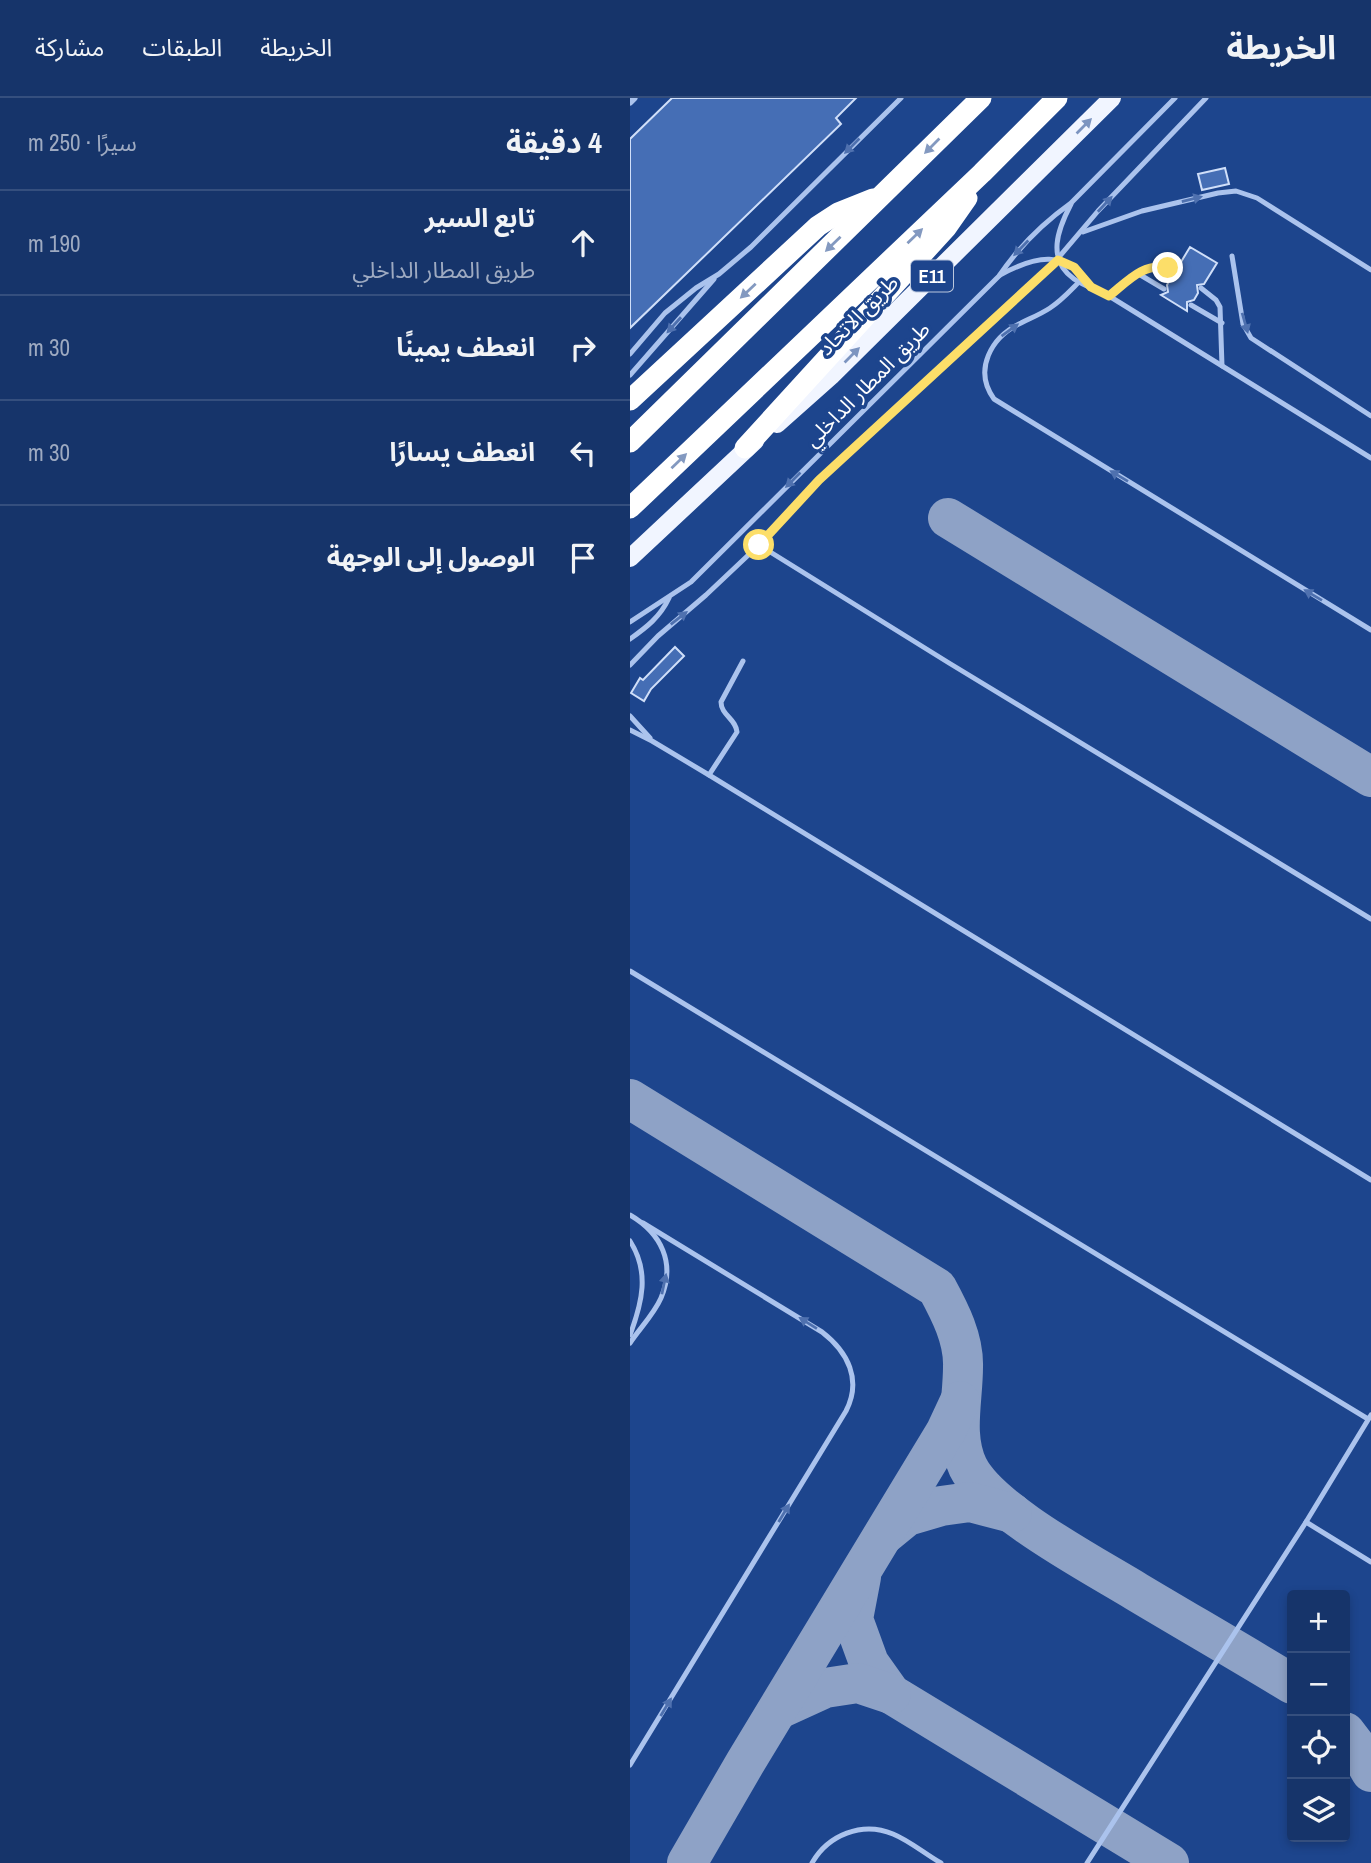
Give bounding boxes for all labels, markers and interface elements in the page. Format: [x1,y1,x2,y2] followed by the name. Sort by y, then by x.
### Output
[1226,25,1336,69] text: الخريطة
[35,31,104,63] text: مشاركة
[142,31,222,63] text: الطبقات
[260,31,332,63] text: الخريطة
[1075,118,1091,135] one-way arrow
[506,122,602,162] text: 4 دقيقة
[28,127,137,158] text: سيرًا · 250 m
[845,137,861,154] one-way arrow
[924,138,940,154] one-way arrow
[1181,193,1203,204] one-way arrow
[1097,196,1113,213] one-way arrow
[425,200,535,235] text: تابع السير
[564,224,602,262] icon: ahead
[28,228,80,259] text: 190 m
[906,229,923,245] one-way arrow
[825,236,842,252] one-way arrow
[1014,239,1030,256] one-way arrow
[1152,252,1183,283] route end
[352,254,535,285] text: طريق المطار الداخلي
[911,260,953,292] road number: E11
[811,268,905,362] street label: طريق الاتحاد
[739,282,756,299] one-way arrow
[1240,312,1250,333] one-way arrow
[798,315,938,455] street label: طريق المطار الداخلي
[667,316,683,333] one-way arrow
[1001,323,1019,337] one-way arrow
[396,329,535,364] text: انعطف يمينًا
[564,329,602,367] icon: right
[28,332,70,363] text: 30 m
[843,347,860,363] one-way arrow
[389,434,535,469] text: انعطف يسارًا
[564,434,602,472] icon: left
[28,437,70,468] text: 30 m
[671,452,688,469] one-way arrow
[1109,470,1128,483] one-way arrow
[785,471,802,487] one-way arrow
[743,529,774,560] route start
[327,539,535,574] text: الوصول إلى الوجهة
[564,539,602,577] icon: arrive
[1303,588,1322,601] one-way arrow
[671,611,688,626] one-way arrow
[658,1273,669,1295] one-way arrow
[798,1317,818,1330] one-way arrow
[778,1503,790,1522] one-way arrow
[1287,1590,1350,1842] map controls
[1287,1590,1350,1653] button: +
[1287,1653,1350,1716] button: −
[659,1698,672,1717] one-way arrow
[1287,1716,1350,1779] button: locate
[1287,1779,1350,1842] button: layers

